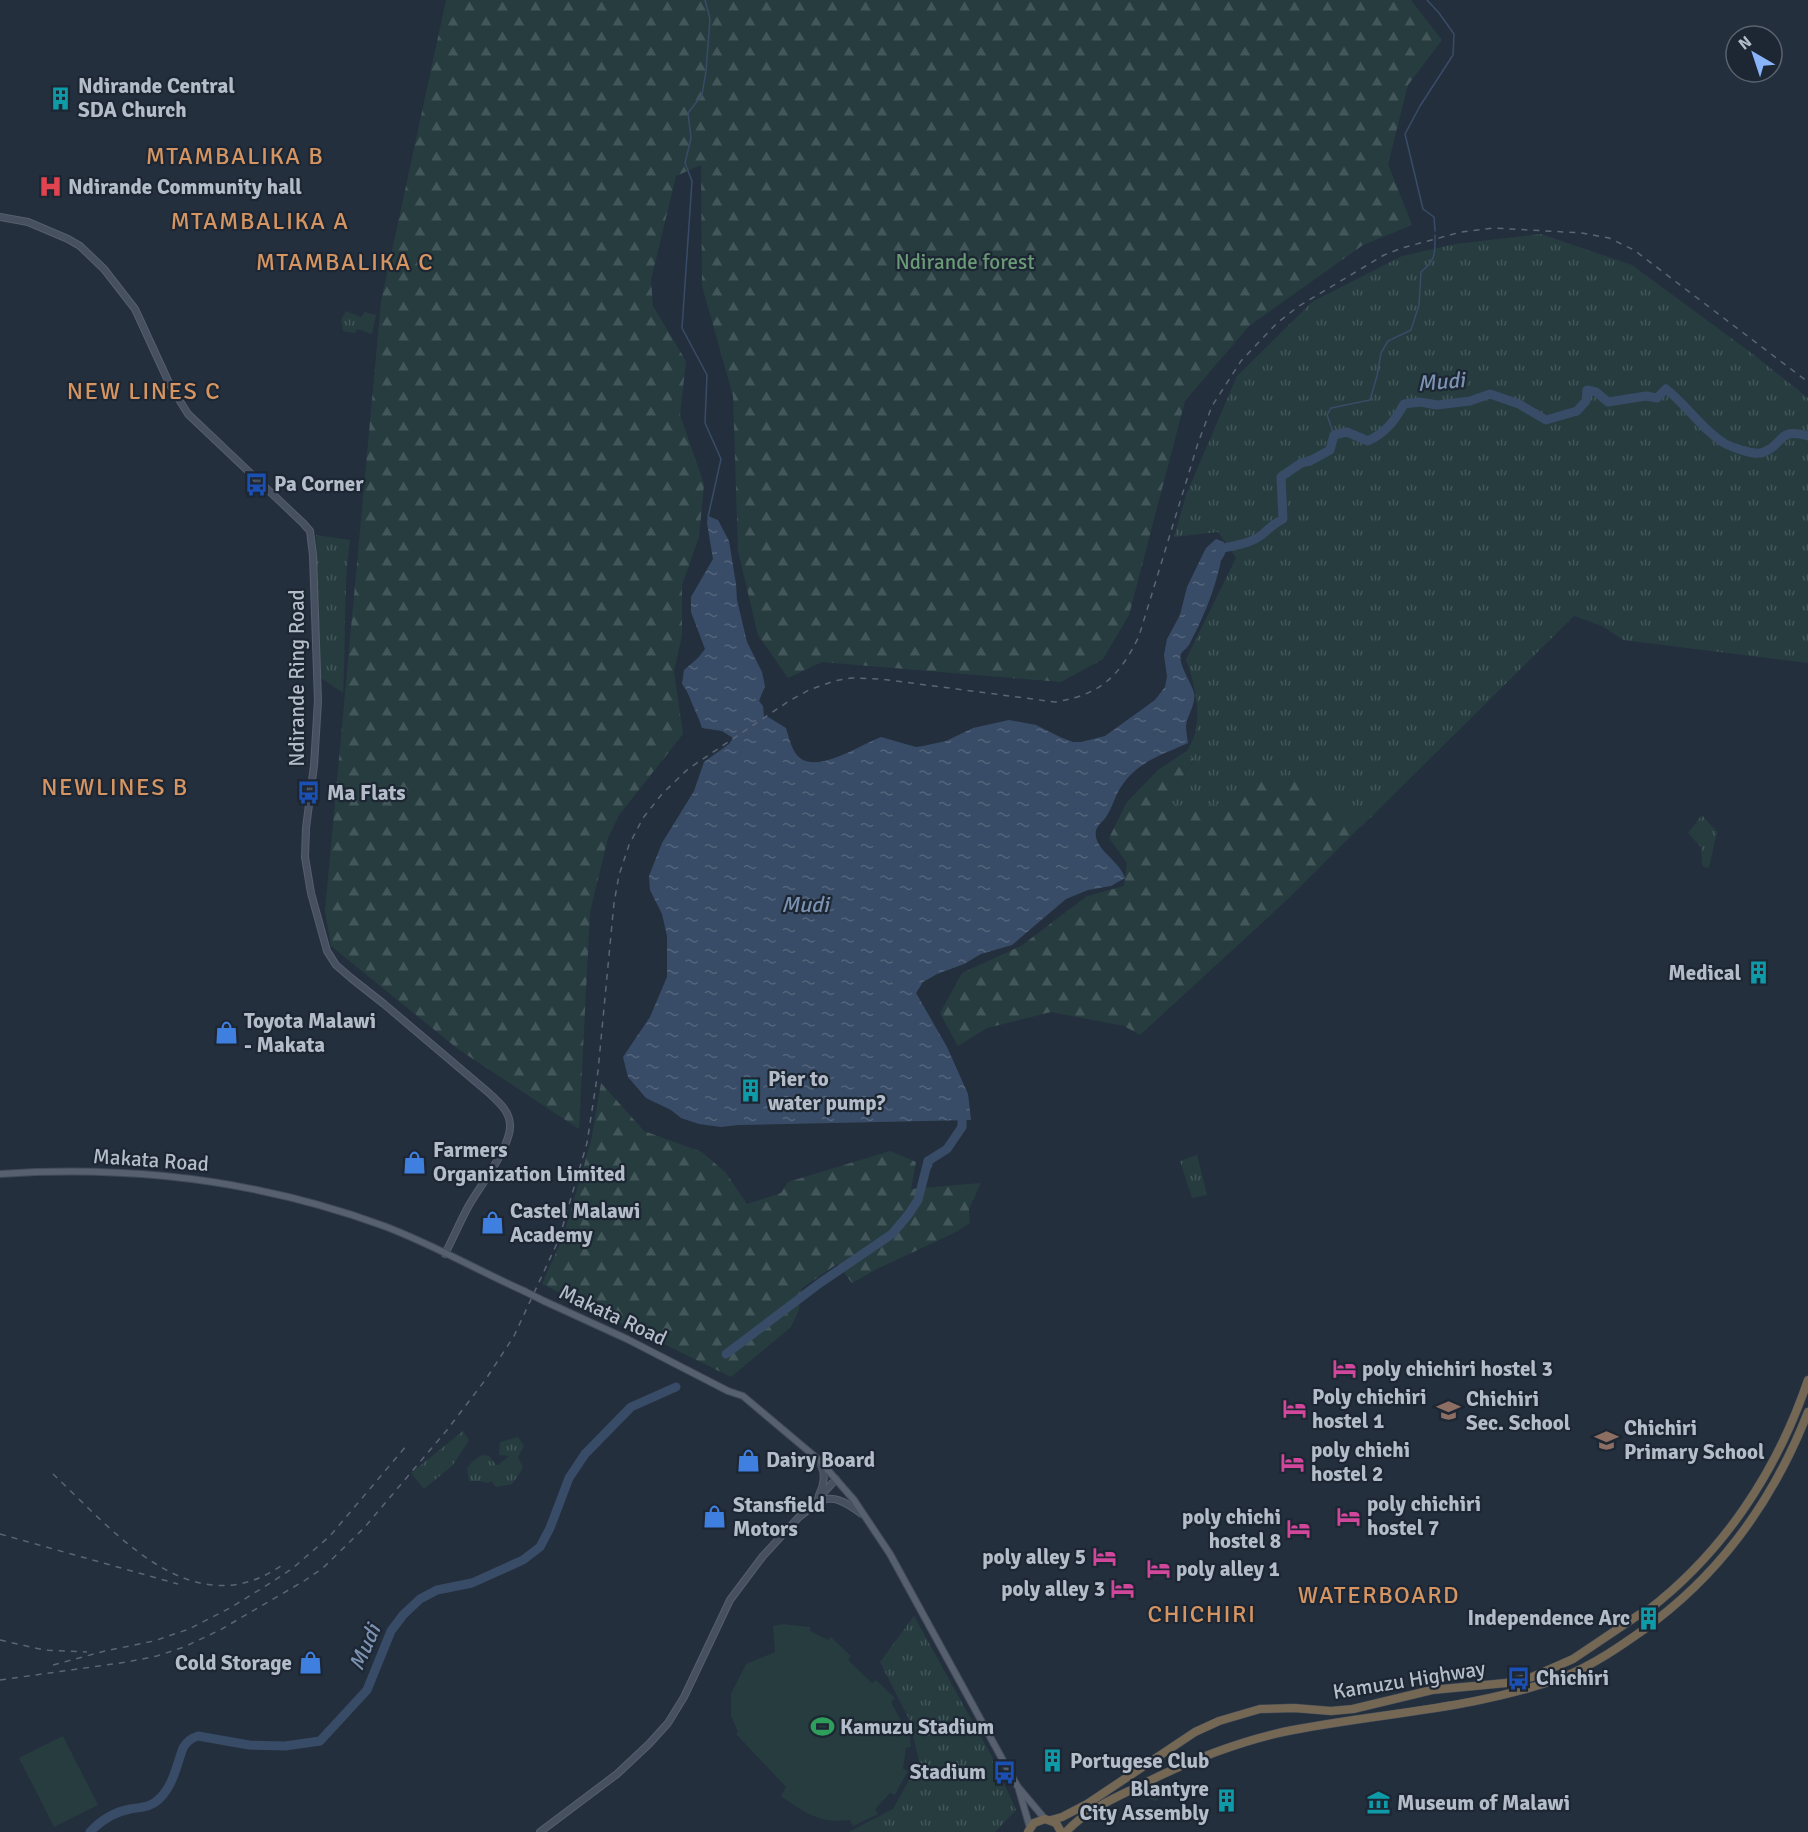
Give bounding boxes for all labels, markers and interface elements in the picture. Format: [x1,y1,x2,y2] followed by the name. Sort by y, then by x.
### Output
[1724,24,1784,84] north arrow
[1735,32,1756,54] text: N
[78,73,235,123] place label: Ndirande Central SDA Church
[47,85,73,111] building icon: Ndirande Central SDA Church
[146,141,324,171] district label: MTAMBALIKA B
[37,174,63,200] hospital icon: Ndirande Community hall
[68,174,302,200] place label: Ndirande Community hall
[171,206,349,236] district label: MTAMBALIKA A
[256,247,434,277] district label: MTAMBALIKA C
[895,249,1035,275] park label: Ndirande forest
[1416,366,1468,397] water label: Mudi
[67,376,221,406] district label: NEW LINES C
[243,471,269,497] bus stop icon: Pa Corner
[274,471,364,497] place label: Pa Corner
[284,589,310,767] street label: Ndirande Ring Road
[41,772,189,802] district label: NEWLINES B
[296,780,322,806] bus stop icon: Ma Flats
[327,780,406,806] place label: Ma Flats
[781,891,831,918] water label: Mudi
[1668,960,1741,986] place label: Medical
[1746,960,1772,986] building icon: Medical
[244,1008,376,1058] place label: Toyota Malawi - Makata
[213,1020,239,1046] shop icon: Toyota Malawi - Makata
[768,1066,886,1116] place label: Pier to water pump?
[737,1078,763,1104] building icon: Pier to water pump?
[433,1137,626,1187] place label: Farmers Organization Limited
[92,1143,210,1177] street label: Makata Road
[402,1149,428,1175] shop icon: Farmers Organization Limited
[510,1198,640,1248] place label: Castel Malawi Academy
[479,1210,505,1236] shop icon: Castel Malawi Academy
[555,1279,671,1351] street label: Makata Road
[1331,1356,1357,1382] hotel icon: poly chichiri hostel 3
[1362,1356,1553,1382] place label: poly chichiri hostel 3
[1312,1384,1427,1434] place label: Poly chichiri hostel 1
[1466,1386,1571,1436] place label: Chichiri Sec. School
[1281,1396,1307,1422] hotel icon: Poly chichiri hostel 1
[1435,1398,1461,1424] school or university icon: Chichiri Sec. School
[1624,1415,1765,1465] place label: Chichiri Primary School
[1593,1427,1619,1453] school or university icon: Chichiri Primary School
[1311,1437,1410,1487] place label: poly chichi hostel 2
[735,1447,761,1473] shop icon: Dairy Board
[766,1447,875,1473] place label: Dairy Board
[1280,1449,1306,1475] hotel icon: poly chichi hostel 2
[1367,1491,1481,1541] place label: poly chichiri hostel 7
[733,1492,825,1542] place label: Stansfield Motors
[1336,1503,1362,1529] hotel icon: poly chichiri hostel 7
[702,1504,728,1530] shop icon: Stansfield Motors
[1182,1504,1281,1554] place label: poly chichi hostel 8
[1286,1516,1312,1542] hotel icon: poly chichi hostel 8
[982,1544,1086,1570] place label: poly alley 5
[1091,1544,1117,1570] hotel icon: poly alley 5
[1145,1556,1171,1582] hotel icon: poly alley 1
[1176,1556,1280,1582] place label: poly alley 1
[1001,1576,1105,1602] place label: poly alley 3
[1110,1576,1136,1602] hotel icon: poly alley 3
[1298,1580,1460,1610] district label: WATERBOARD
[1148,1599,1256,1629] district label: CHICHIRI
[1467,1605,1630,1631] place label: Independence Arc
[1635,1605,1661,1631] building icon: Independence Arc
[342,1618,387,1674] water label: Mudi
[175,1650,292,1676] place label: Cold Storage
[297,1650,323,1676] shop icon: Cold Storage
[1331,1655,1487,1705] street label: Kamuzu Highway
[1505,1665,1531,1691] bus stop icon: Chichiri
[1536,1665,1609,1691] place label: Chichiri
[809,1714,835,1740] sports icon: Kamuzu Stadium
[840,1714,994,1740] place label: Kamuzu Stadium
[1039,1748,1065,1774] building icon: Portugese Club
[1070,1748,1209,1774] place label: Portugese Club
[910,1759,986,1785] place label: Stadium
[991,1759,1017,1785] bus stop icon: Stadium
[1080,1776,1210,1826] place label: Blantyre City Assembly
[1214,1788,1240,1814] building icon: Blantyre City Assembly
[1366,1790,1392,1816] museum icon: Museum of Malawi
[1397,1790,1570,1816] place label: Museum of Malawi

